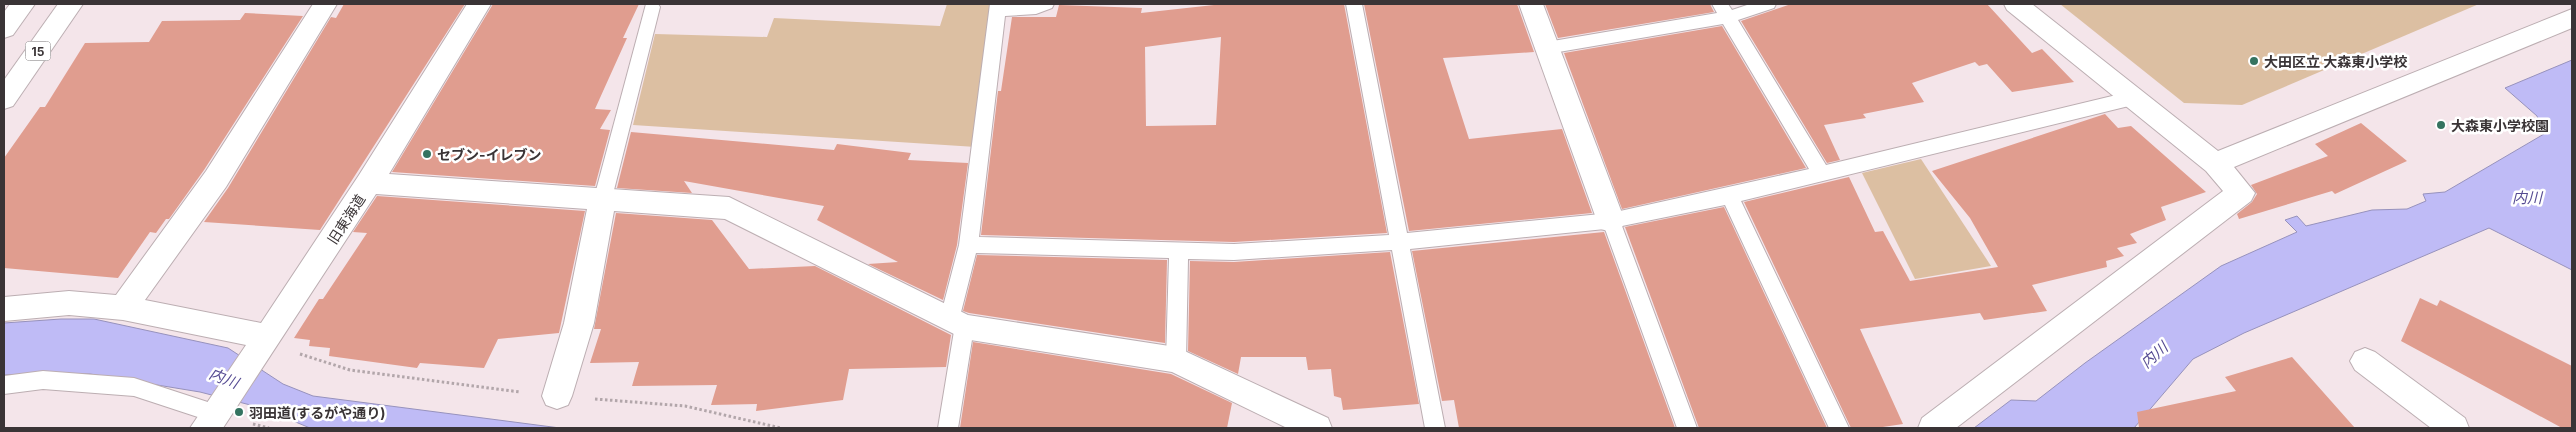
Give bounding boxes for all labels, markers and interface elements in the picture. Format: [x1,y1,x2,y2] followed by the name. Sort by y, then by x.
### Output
[26,41,50,60] road number: 15
[2264,53,2407,70] place label: 大田区立 大森東小学校
[2248,55,2260,67] marker: 大田区立 大森東小学校
[2451,117,2549,134] place label: 大森東小学校園
[2435,119,2447,131] marker: 大森東小学校園
[437,146,542,163] place label: セブン-イレブン
[421,148,433,160] marker: セブン-イレブン
[2512,188,2544,207] water label: 内川
[324,191,368,247] street label: 旧東海道
[2136,337,2173,372] water label: 内川
[207,364,243,393] water label: 内川
[249,404,386,421] place label: 羽田道(するがや通り)
[233,406,245,418] marker: 羽田道(するがや通り)

